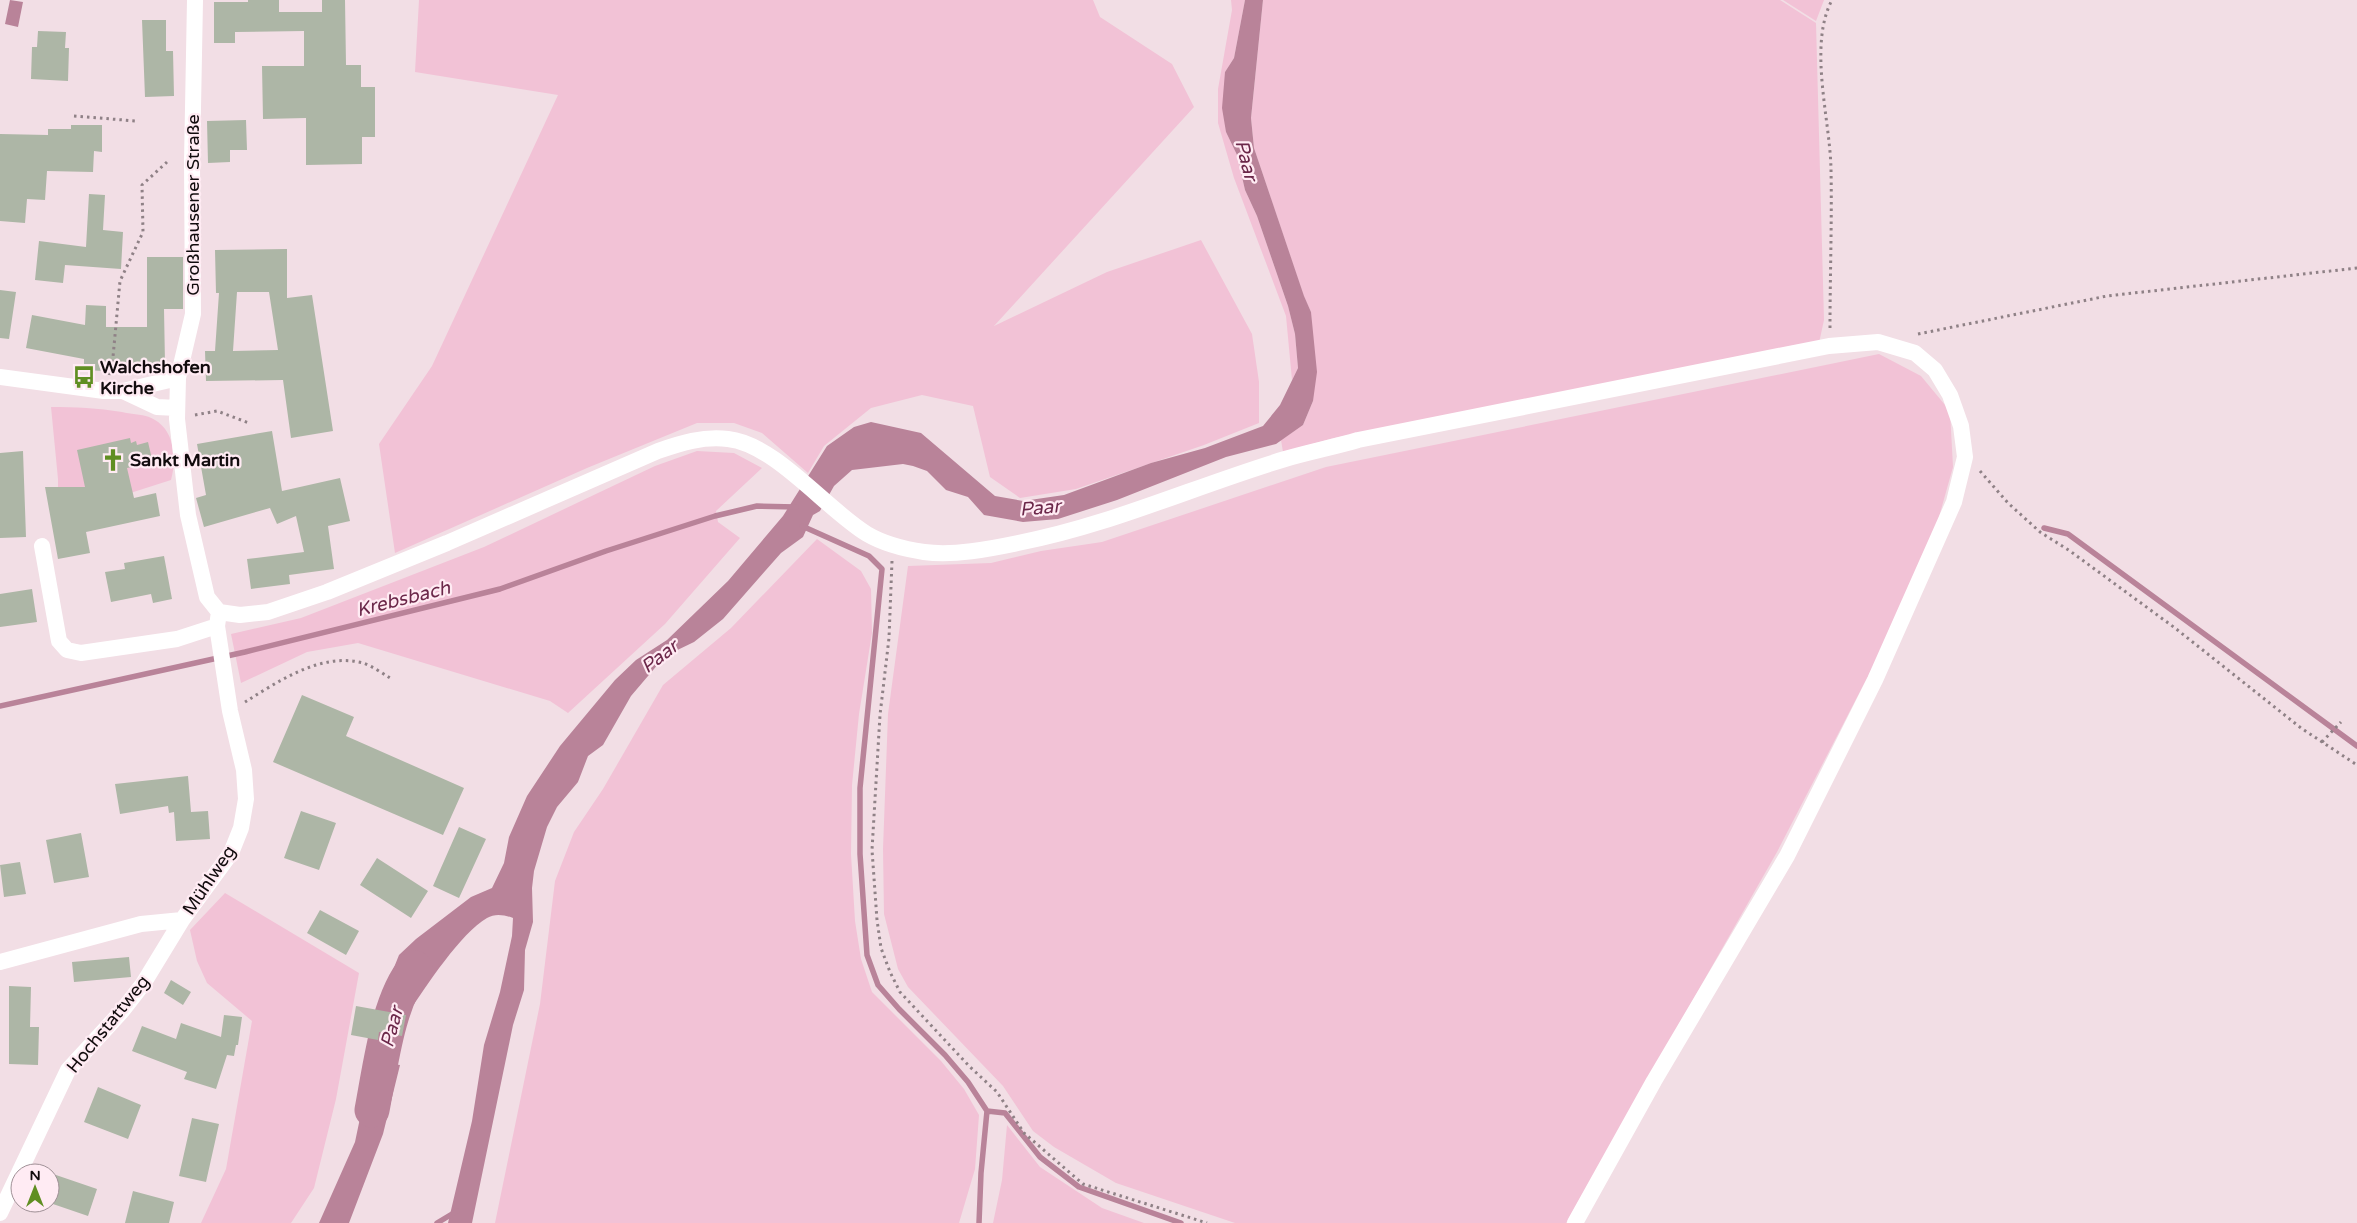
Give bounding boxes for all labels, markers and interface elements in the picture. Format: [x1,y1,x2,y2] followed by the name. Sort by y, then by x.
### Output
[182,114,204,296] street label: Großhausener Straße
[1230,138,1262,185] water label: Paar
[100,356,211,399] place label: Walchshofen Kirche
[71,364,97,390] bus stop icon: Walchshofen Kirche
[100,447,126,473] church icon: Sankt Martin
[130,449,240,471] place label: Sankt Martin
[1019,495,1064,521] water label: Paar
[354,577,453,621] water label: Krebsbach
[637,634,685,678] water label: Paar
[178,841,240,919] street label: Mühlweg
[62,971,154,1077] street label: Hochstattweg
[376,1002,409,1050] water label: Paar
[10,1163,60,1213] north arrow
[29,1167,41,1184] text: N

